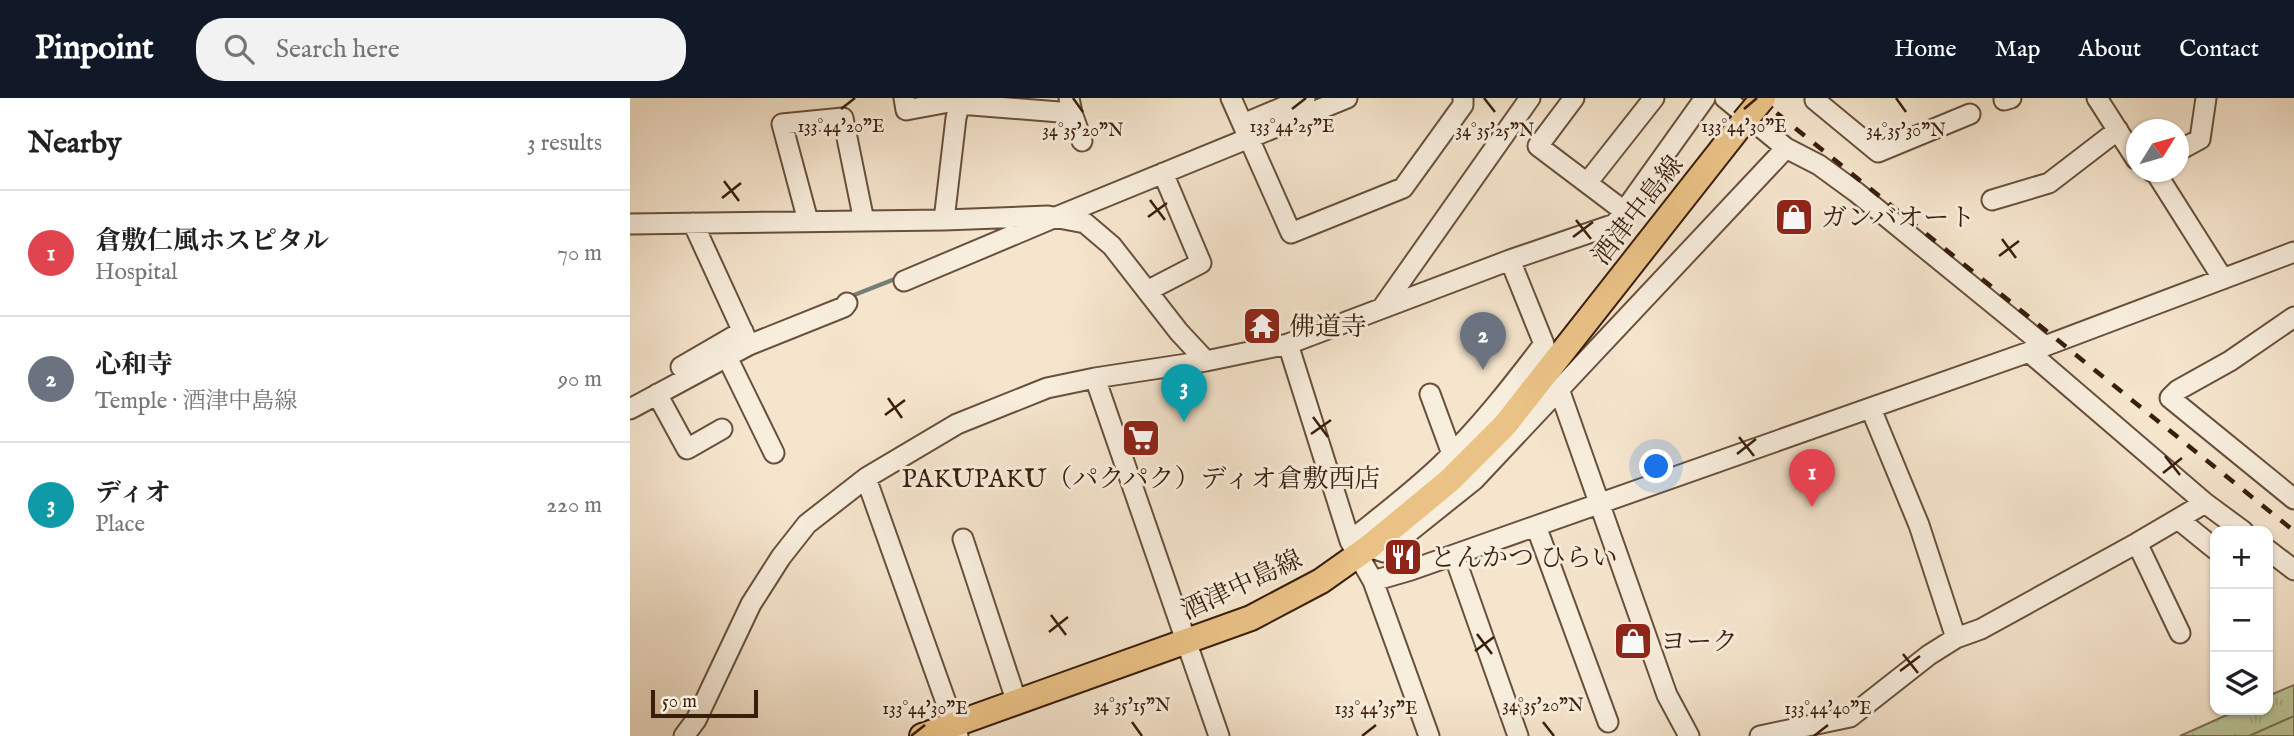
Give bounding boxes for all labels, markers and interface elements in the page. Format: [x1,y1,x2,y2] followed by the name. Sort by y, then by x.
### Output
[196,18,686,81] search box
[35,28,154,70] text: Pinpoint
[220,30,258,68] icon: search
[276,33,400,66] text: Search here
[1894,34,1957,65] text: Home
[1995,34,2041,65] text: Map
[2079,34,2141,65] text: About
[2179,34,2259,65] text: Contact
[797,116,885,139] text: 133°44'20"E
[1250,116,1334,139] text: 133°44'25"E
[1701,116,1787,139] text: 133°44'30"E
[2126,119,2189,182] north arrow
[1042,120,1124,143] text: 34°35'20"N
[1456,120,1535,143] text: 34°35'25"N
[1866,120,1946,143] text: 34°35'30"N
[28,125,121,163] text: Nearby
[527,129,602,158] text: 3 results
[1585,150,1691,272] street label: 酒津中島線
[1773,196,1815,238] shop icon: ガンバオート
[1821,202,1975,235] place label: ガンバオート
[95,225,329,258] text: 倉敷仁風ホスピタル
[47,239,55,268] text: 1
[557,239,602,268] text: 70 m
[95,258,177,287] text: Hospital
[1241,305,1283,347] temple icon: 佛道寺
[1289,311,1367,344] place label: 佛道寺
[1460,312,1506,370] pin: 2
[95,349,173,382] text: 心和寺
[1161,364,1207,422] pin: 3
[46,365,56,394] text: 2
[558,365,602,394] text: 90 m
[95,387,297,416] text: Temple · 酒津中島線
[1120,417,1162,459] supermarket icon: PAKUPAKU（パクパク）ディオ倉敷西店
[1639,449,1673,483] your location
[1789,449,1835,507] pin: 1
[901,463,1381,496] place label: PAKUPAKU（パクパク）ディオ倉敷西店
[95,477,171,510] text: ディオ
[47,491,55,520] text: 3
[546,491,602,520] text: 220 m
[95,510,145,539] text: Place
[2210,526,2273,715] map controls
[2210,526,2273,589] button: +
[1382,536,1424,578] restaurant icon: とんかつ ひらい
[1430,542,1618,575] place label: とんかつ ひらい
[1176,543,1308,628] street label: 酒津中島線
[2210,589,2273,652] button: −
[1612,620,1654,662] shop icon: ヨーク
[1660,626,1738,659] place label: ヨーク
[2210,652,2273,715] button: layers
[651,687,758,719] scale bar
[662,690,697,714] text: 50 m
[1093,695,1171,718] text: 34°35'15"N
[1502,695,1584,718] text: 34°35'20"N
[882,698,968,721] text: 133°44'30"E
[1334,698,1418,721] text: 133°44'35"E
[1784,698,1872,721] text: 133°44'40"E

